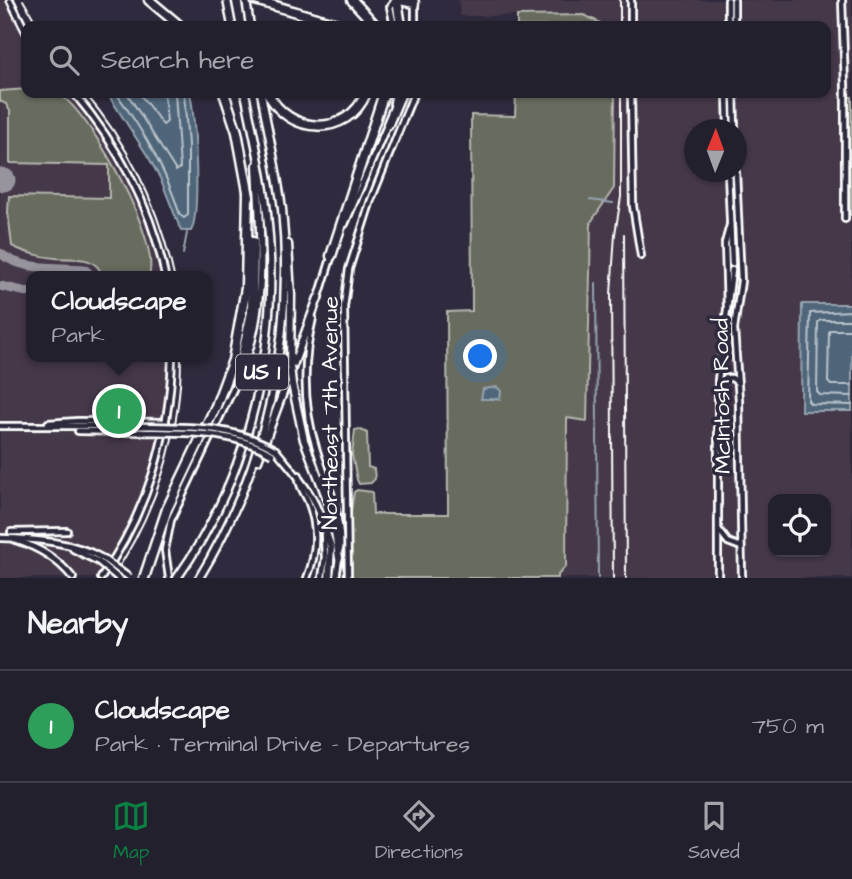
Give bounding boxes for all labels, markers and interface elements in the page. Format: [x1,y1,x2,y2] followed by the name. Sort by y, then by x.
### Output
[21,21,831,98] search box
[45,41,83,79] icon: search
[101,42,254,78] text: Search here
[684,119,747,182] north arrow
[26,271,212,362] popup
[52,283,186,319] text: Cloudscape
[314,296,346,530] street label: Northeast 7th Avenue
[705,318,739,474] street label: McIntosh Road
[52,319,105,351] text: Park
[463,339,497,373] your location
[236,354,288,390] road number: US 1
[96,385,142,437] pin: 1
[768,494,831,557] map controls
[768,494,831,557] button: locate
[28,603,128,645] text: Nearby
[95,692,230,728] text: Cloudscape
[50,710,52,742] text: 1
[752,710,824,742] text: 750 m
[95,728,470,760] text: Park · Terminal Drive - Departures
[112,797,150,866] tab: Map
[375,797,463,866] tab: Directions
[688,797,740,866] tab: Saved

